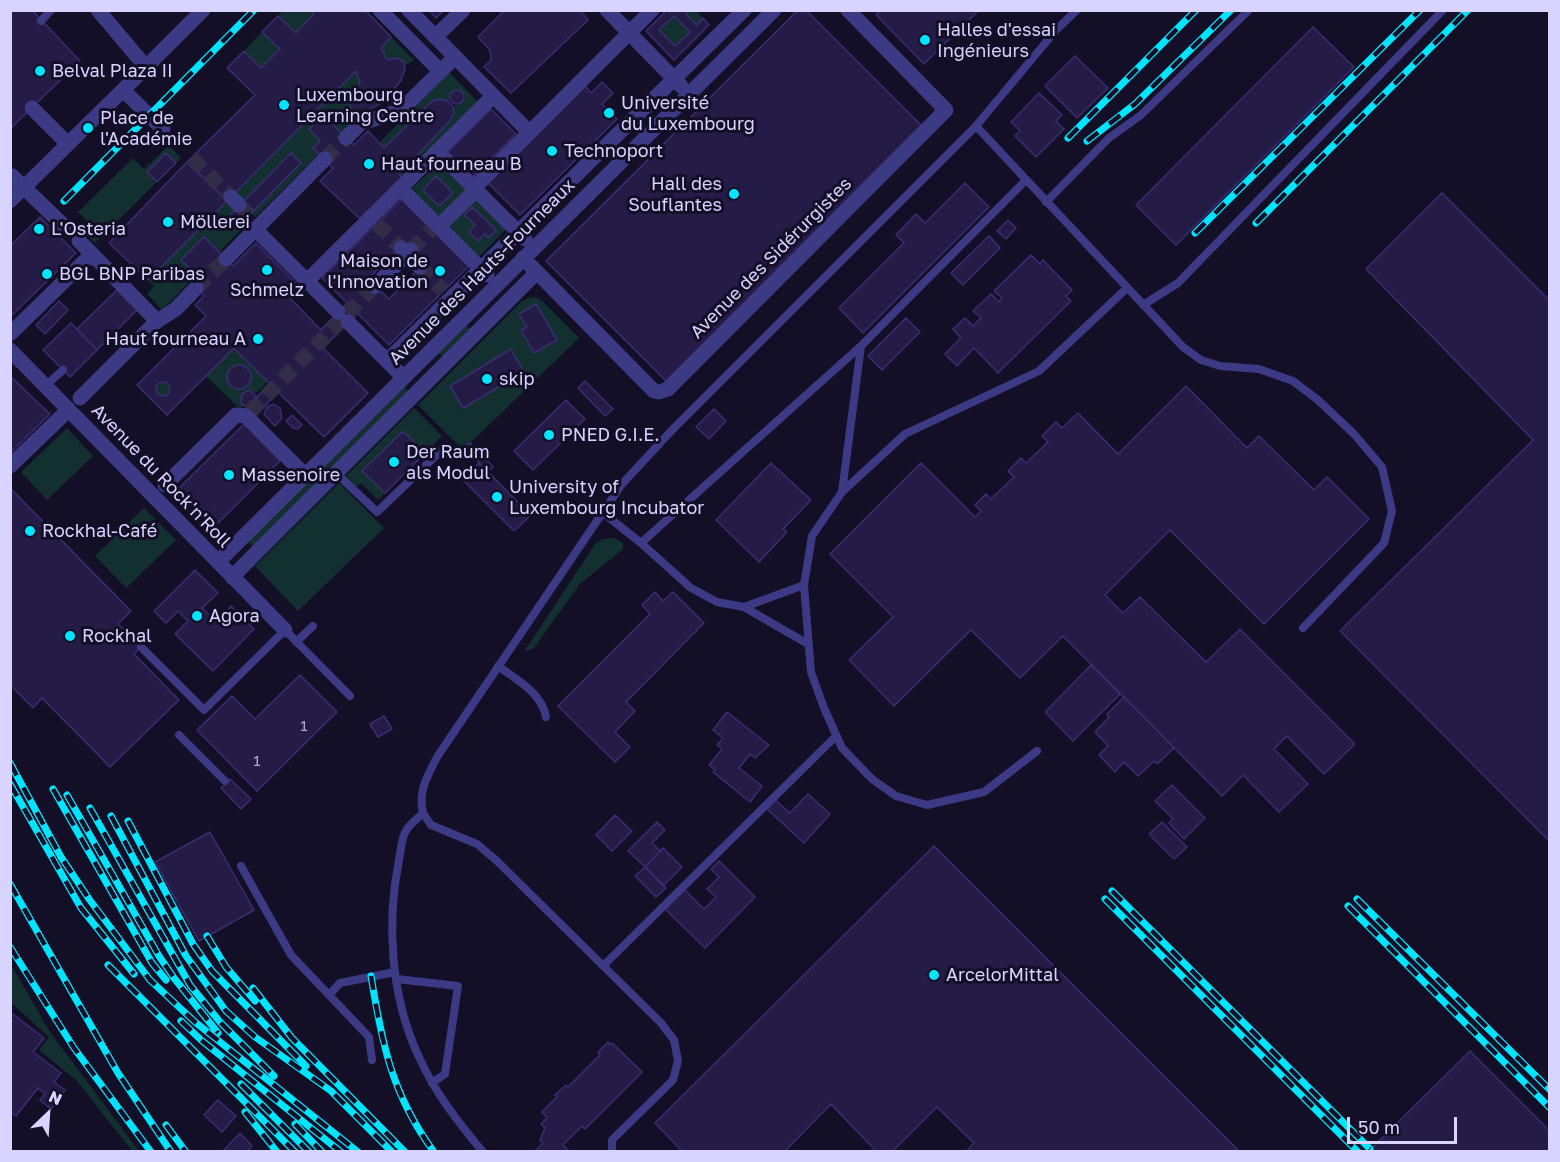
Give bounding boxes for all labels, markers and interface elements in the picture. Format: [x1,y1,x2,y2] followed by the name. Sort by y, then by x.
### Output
[937,19,1056,62] place label: Halles d'essai Ingénieurs
[918,33,932,47] marker: Halles d'essai Ingénieurs
[52,60,173,82] place label: Belval Plaza II
[33,64,47,78] marker: Belval Plaza II
[296,84,434,127] place label: Luxembourg Learning Centre
[621,92,755,134] place label: Université du Luxembourg
[277,98,291,112] marker: Luxembourg Learning Centre
[602,106,616,120] marker: Université du Luxembourg
[100,107,192,150] place label: Place de l'Académie
[81,121,95,135] marker: Place de l'Académie
[564,140,663,162] place label: Technoport
[545,144,559,158] marker: Technoport
[381,153,522,175] place label: Haut fourneau B
[362,157,376,171] marker: Haut fourneau B
[628,173,722,216] place label: Hall des Souflantes
[686,173,856,343] street label: Avenue des Sidérurgistes
[385,175,579,369] street label: Avenue des Hauts-Fourneaux
[727,187,741,201] marker: Hall des Souflantes
[180,211,250,233] place label: Möllerei
[161,215,175,229] marker: Möllerei
[51,218,126,240] place label: L'Osteria
[32,222,46,236] marker: L'Osteria
[327,250,428,292] place label: Maison de l'Innovation
[59,263,205,285] place label: BGL BNP Paribas
[260,263,274,277] marker: Schmelz
[433,264,447,278] marker: Maison de l'Innovation
[40,267,54,281] marker: BGL BNP Paribas
[230,279,304,301] place label: Schmelz
[105,328,246,350] place label: Haut fourneau A
[251,332,265,346] marker: Haut fourneau A
[499,368,535,390] place label: skip
[480,372,494,386] marker: skip
[87,400,235,552] street label: Avenue du Rock'n'Roll
[561,424,660,446] place label: PNED G.I.E.
[542,428,556,442] marker: PNED G.I.E.
[406,441,490,484] place label: Der Raum als Modul
[387,455,401,469] marker: Der Raum als Modul
[241,464,340,486] place label: Massenoire
[222,468,236,482] marker: Massenoire
[509,476,704,518] place label: University of Luxembourg Incubator
[490,490,504,504] marker: University of Luxembourg Incubator
[42,520,157,542] place label: Rockhal-Café
[23,524,37,538] marker: Rockhal-Café
[209,605,260,627] place label: Agora
[190,609,204,623] marker: Agora
[82,625,152,647] place label: Rockhal
[63,629,77,643] marker: Rockhal
[300,717,308,735] house number: 1
[253,752,261,770] house number: 1
[946,964,1059,986] place label: ArcelorMittal
[927,968,941,982] marker: ArcelorMittal
[18,1084,78,1144] north arrow
[46,1086,65,1109] text: N
[1350,1105,1460,1143] scale bar
[1358,1116,1400,1138] text: 50 m

